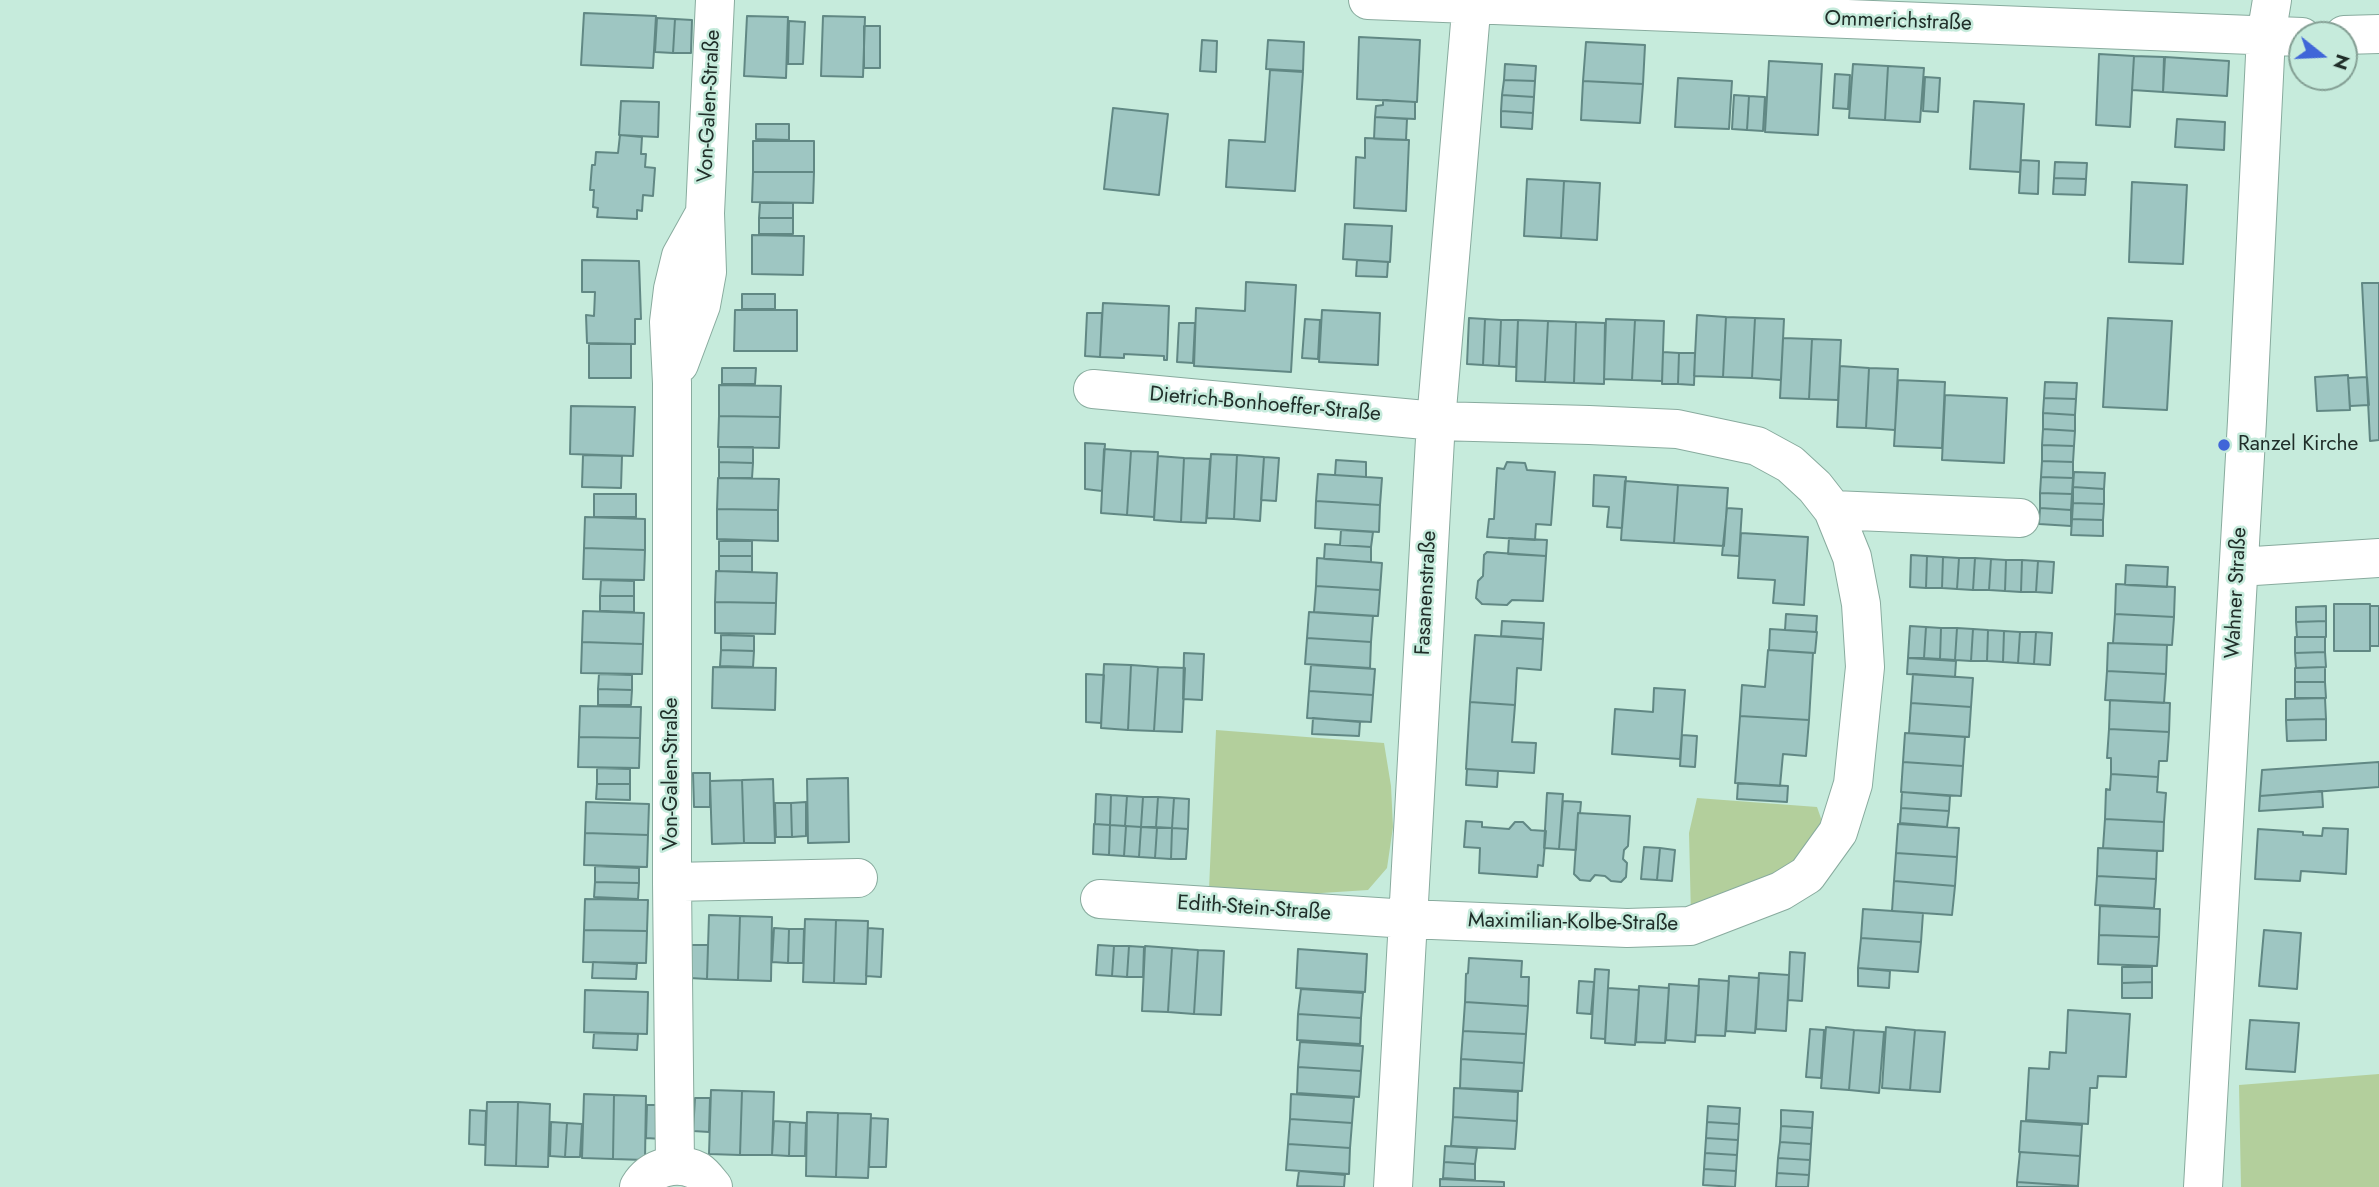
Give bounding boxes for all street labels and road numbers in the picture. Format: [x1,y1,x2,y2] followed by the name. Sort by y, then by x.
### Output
[1824,7,1972,37] street label: Ommerichstraße
[693,29,727,183] street label: Von-Galen-Straße
[1148,382,1382,428] street label: Dietrich-Bonhoeffer-Straße
[2221,527,2253,659] street label: Wahner Straße
[1411,530,1443,656] street label: Fasanenstraße
[659,697,685,851] street label: Von-Galen-Straße
[1176,891,1332,927] street label: Edith-Stein-Straße
[1468,909,1678,937] street label: Maximilian-Kolbe-Straße

